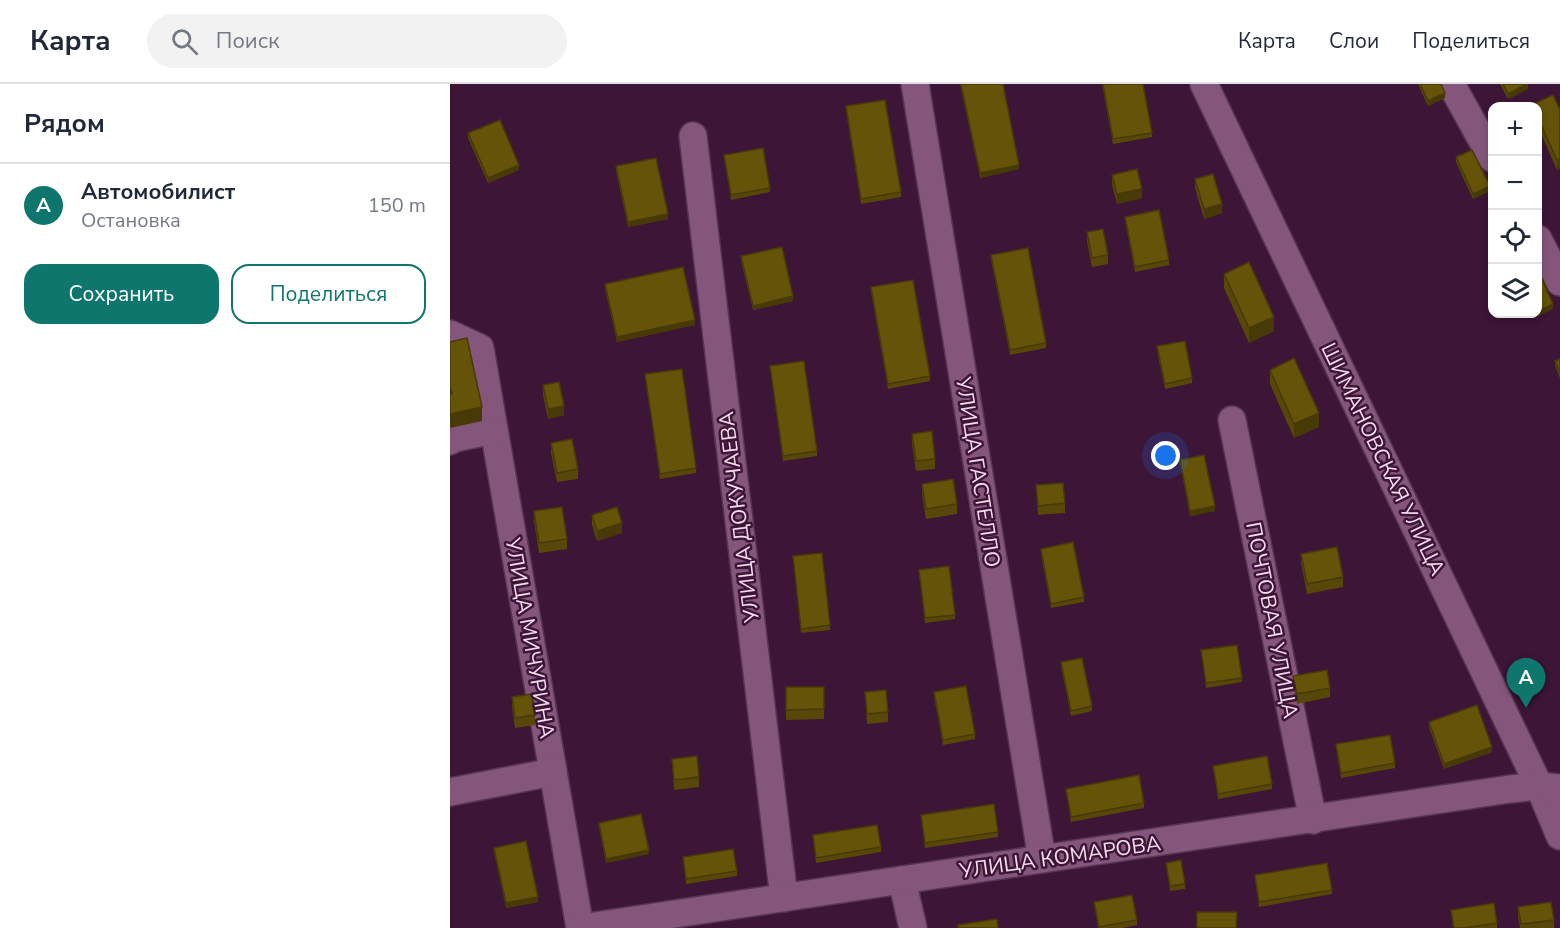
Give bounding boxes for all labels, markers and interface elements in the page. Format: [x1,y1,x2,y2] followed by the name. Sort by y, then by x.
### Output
[147,14,567,68] search box
[30,22,111,60] text: Карта
[168,25,201,58] icon: search
[216,26,280,56] text: Поиск
[1238,27,1296,55] text: Карта
[1329,27,1379,55] text: Слои
[1412,27,1530,55] text: Поделиться
[1488,102,1542,318] map controls
[1488,102,1542,156] button: +
[24,106,105,141] text: Рядом
[1488,156,1542,210] button: −
[81,177,235,207] text: Автомобилист
[36,192,51,219] text: A
[368,192,426,219] text: 150 m
[81,207,181,234] text: Остановка
[1488,210,1542,264] button: locate
[24,264,219,324] button: Сохранить
[231,264,426,324] button: Поделиться
[1488,264,1542,318] button: layers
[1314,338,1452,580] street label: ШИМАНОВСКАЯ УЛИЦА
[949,374,1007,569] street label: УЛИЦА ГАСТЕЛЛО
[712,410,766,625] street label: УЛИЦА ДОКУЧАЕВА
[1151,441,1180,470] your location
[1239,519,1305,721] street label: ПОЧТОВАЯ УЛИЦА
[498,535,561,741] street label: УЛИЦА МИЧУРИНА
[1506,658,1546,708] pin: A
[956,829,1163,885] street label: УЛИЦА КОМАРОВА

